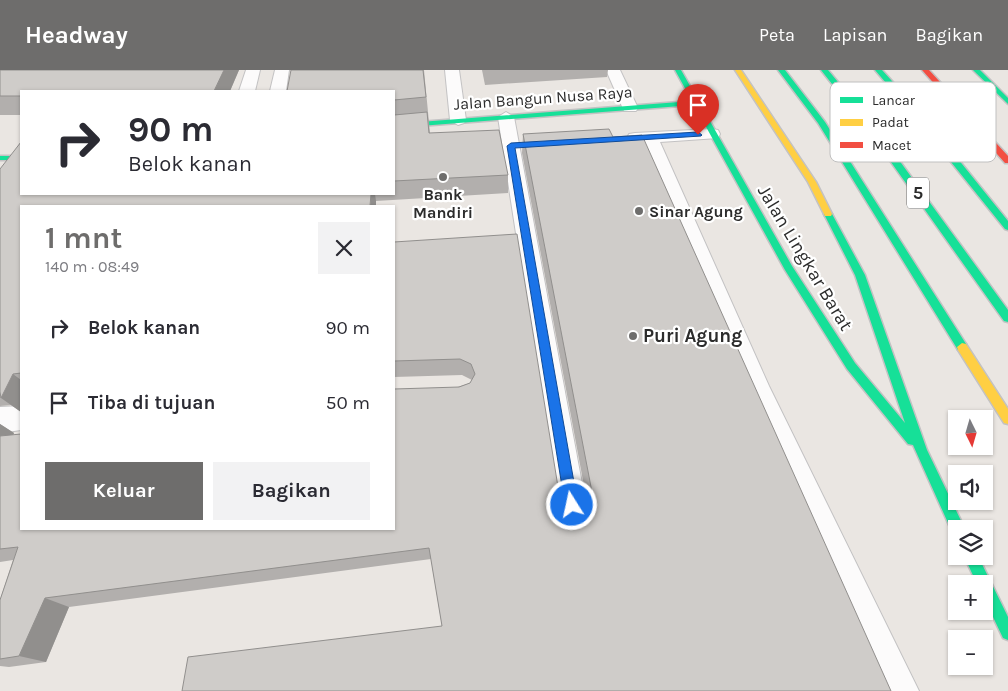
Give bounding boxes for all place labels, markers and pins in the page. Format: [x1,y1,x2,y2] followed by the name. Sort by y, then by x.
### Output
[677,84,719,135] pin
[437,171,449,183] marker: Bank Mandiri
[413,185,473,222] place label: Bank Mandiri
[649,202,743,221] place label: Sinar Agung
[633,205,645,217] marker: Sinar Agung
[643,325,742,347] place label: Puri Agung
[627,330,639,342] marker: Puri Agung

